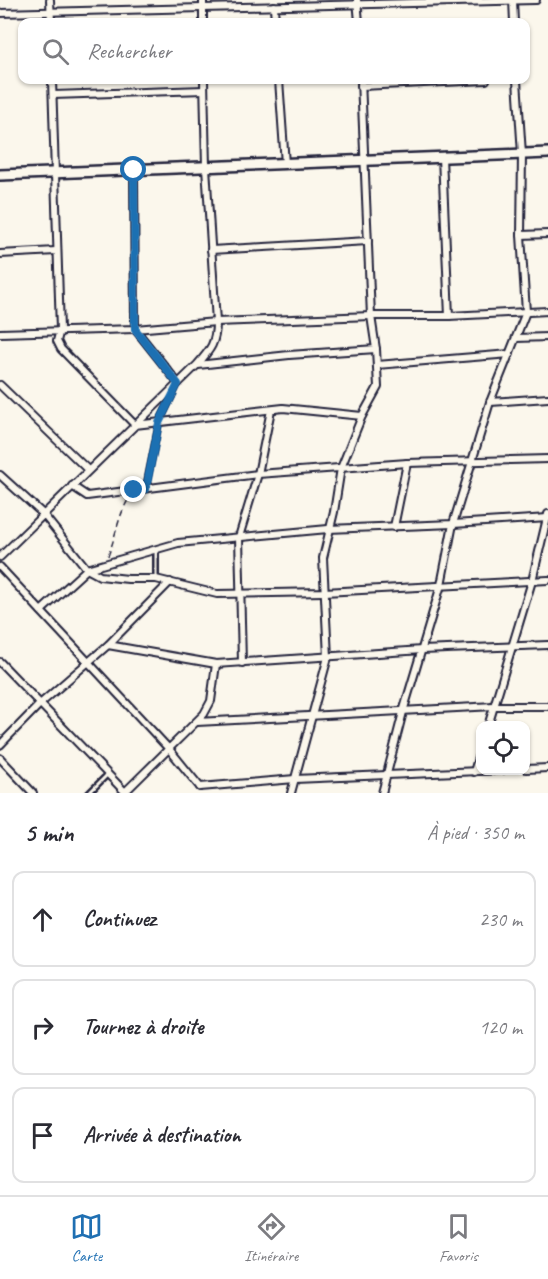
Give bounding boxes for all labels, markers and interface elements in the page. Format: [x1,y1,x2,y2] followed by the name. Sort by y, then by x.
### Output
[18,18,530,84] search box
[39,35,72,68] icon: search
[87,37,171,65] text: Rechercher
[120,156,146,182] route start
[120,476,146,502] route end
[476,721,530,775] map controls
[476,721,530,775] button: locate
[24,816,73,849] text: 5 min
[427,820,524,845] text: À pied · 350 m
[26,903,59,936] icon: ahead
[83,905,156,933] text: Continuez
[479,907,522,932] text: 230 m
[26,1011,59,1044] icon: right
[83,1013,203,1041] text: Tournez à droite
[479,1015,522,1040] text: 120 m
[26,1119,59,1152] icon: arrive
[83,1121,241,1149] text: Arrivée à destination
[70,1210,103,1266] tab: Carte
[244,1210,298,1266] tab: Itinéraire
[439,1210,478,1266] tab: Favoris

